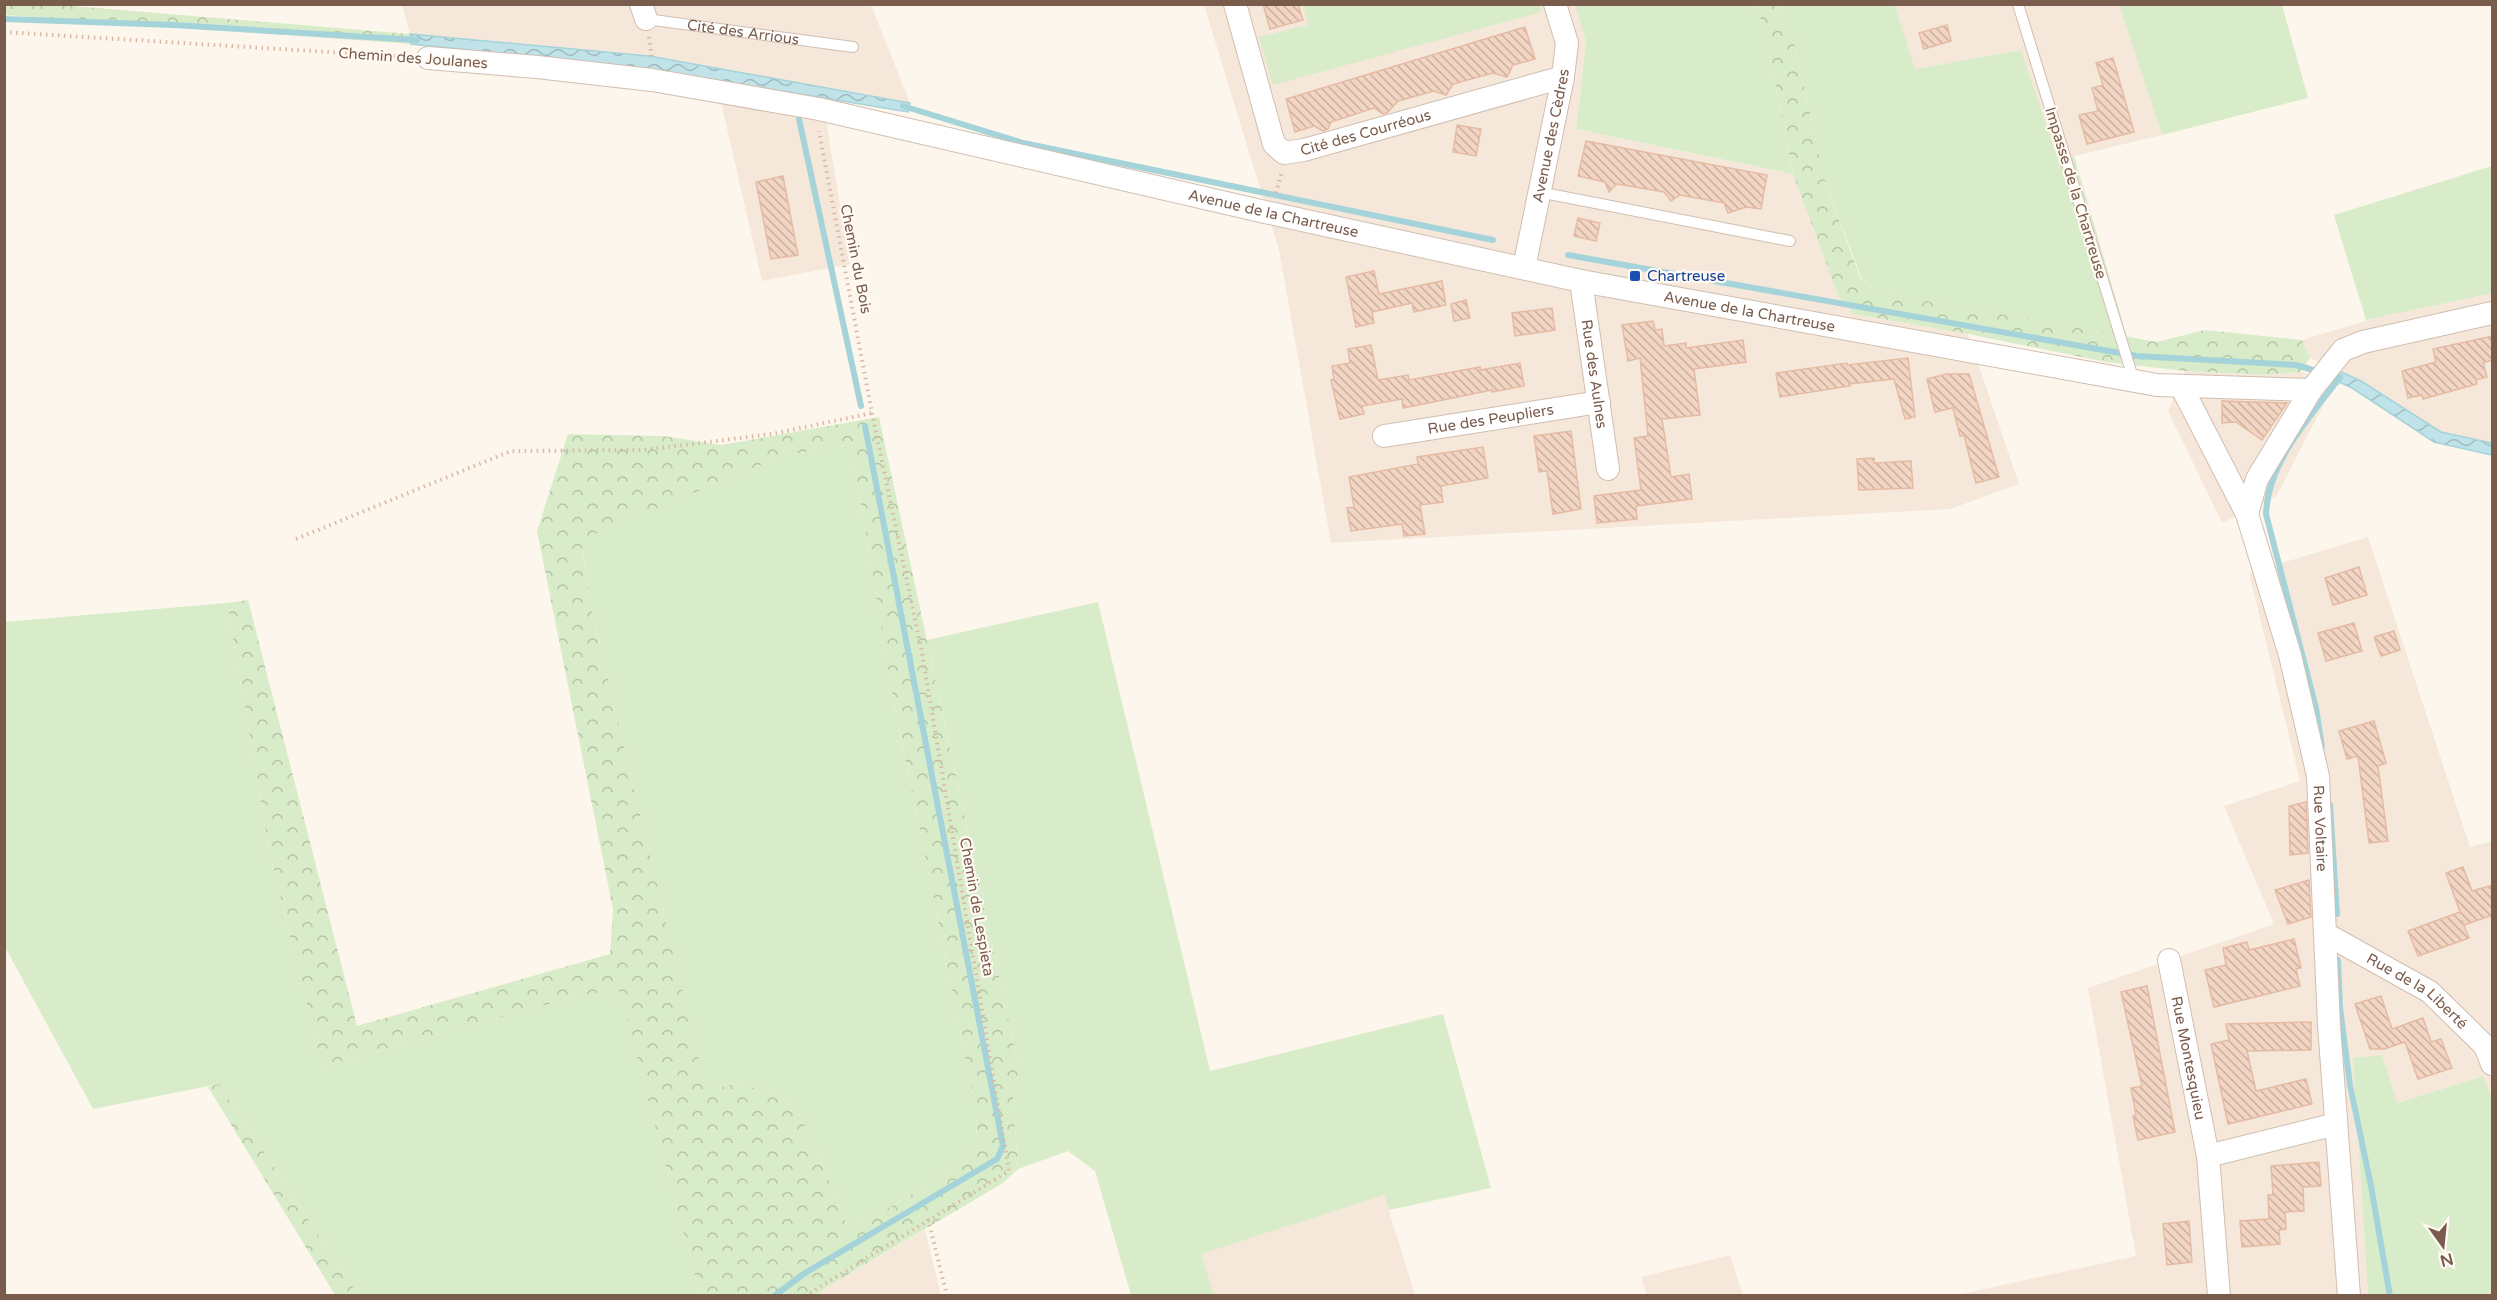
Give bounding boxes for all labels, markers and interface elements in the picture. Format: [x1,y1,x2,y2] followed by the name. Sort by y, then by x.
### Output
[686,16,800,49] street label: Cité des Arrious
[338,44,488,72] street label: Chemin des Joulanes
[1529,68,1573,204] street label: Avenue des Cèdres
[2041,105,2111,281] street label: Impasse de la Chartreuse
[1298,106,1433,160] street label: Cité des Courréous
[1187,186,1360,241] street label: Avenue de la Chartreuse
[837,203,875,315] street label: Chemin du Bois
[1647,267,1725,285] place label: Chartreuse
[1628,269,1642,283] marker: Chartreuse
[1662,287,1837,336] street label: Avenue de la Chartreuse
[1578,318,1611,430] street label: Rue des Aulnes
[1426,400,1555,438] street label: Rue des Peupliers
[2309,785,2331,872] street label: Rue Voltaire
[956,836,998,978] street label: Chemin de Lespieta
[2363,949,2471,1033] street label: Rue de la Liberté
[2167,995,2210,1122] street label: Rue Montesquieu
[2413,1216,2473,1276] north arrow
[2438,1248,2455,1271] text: N

